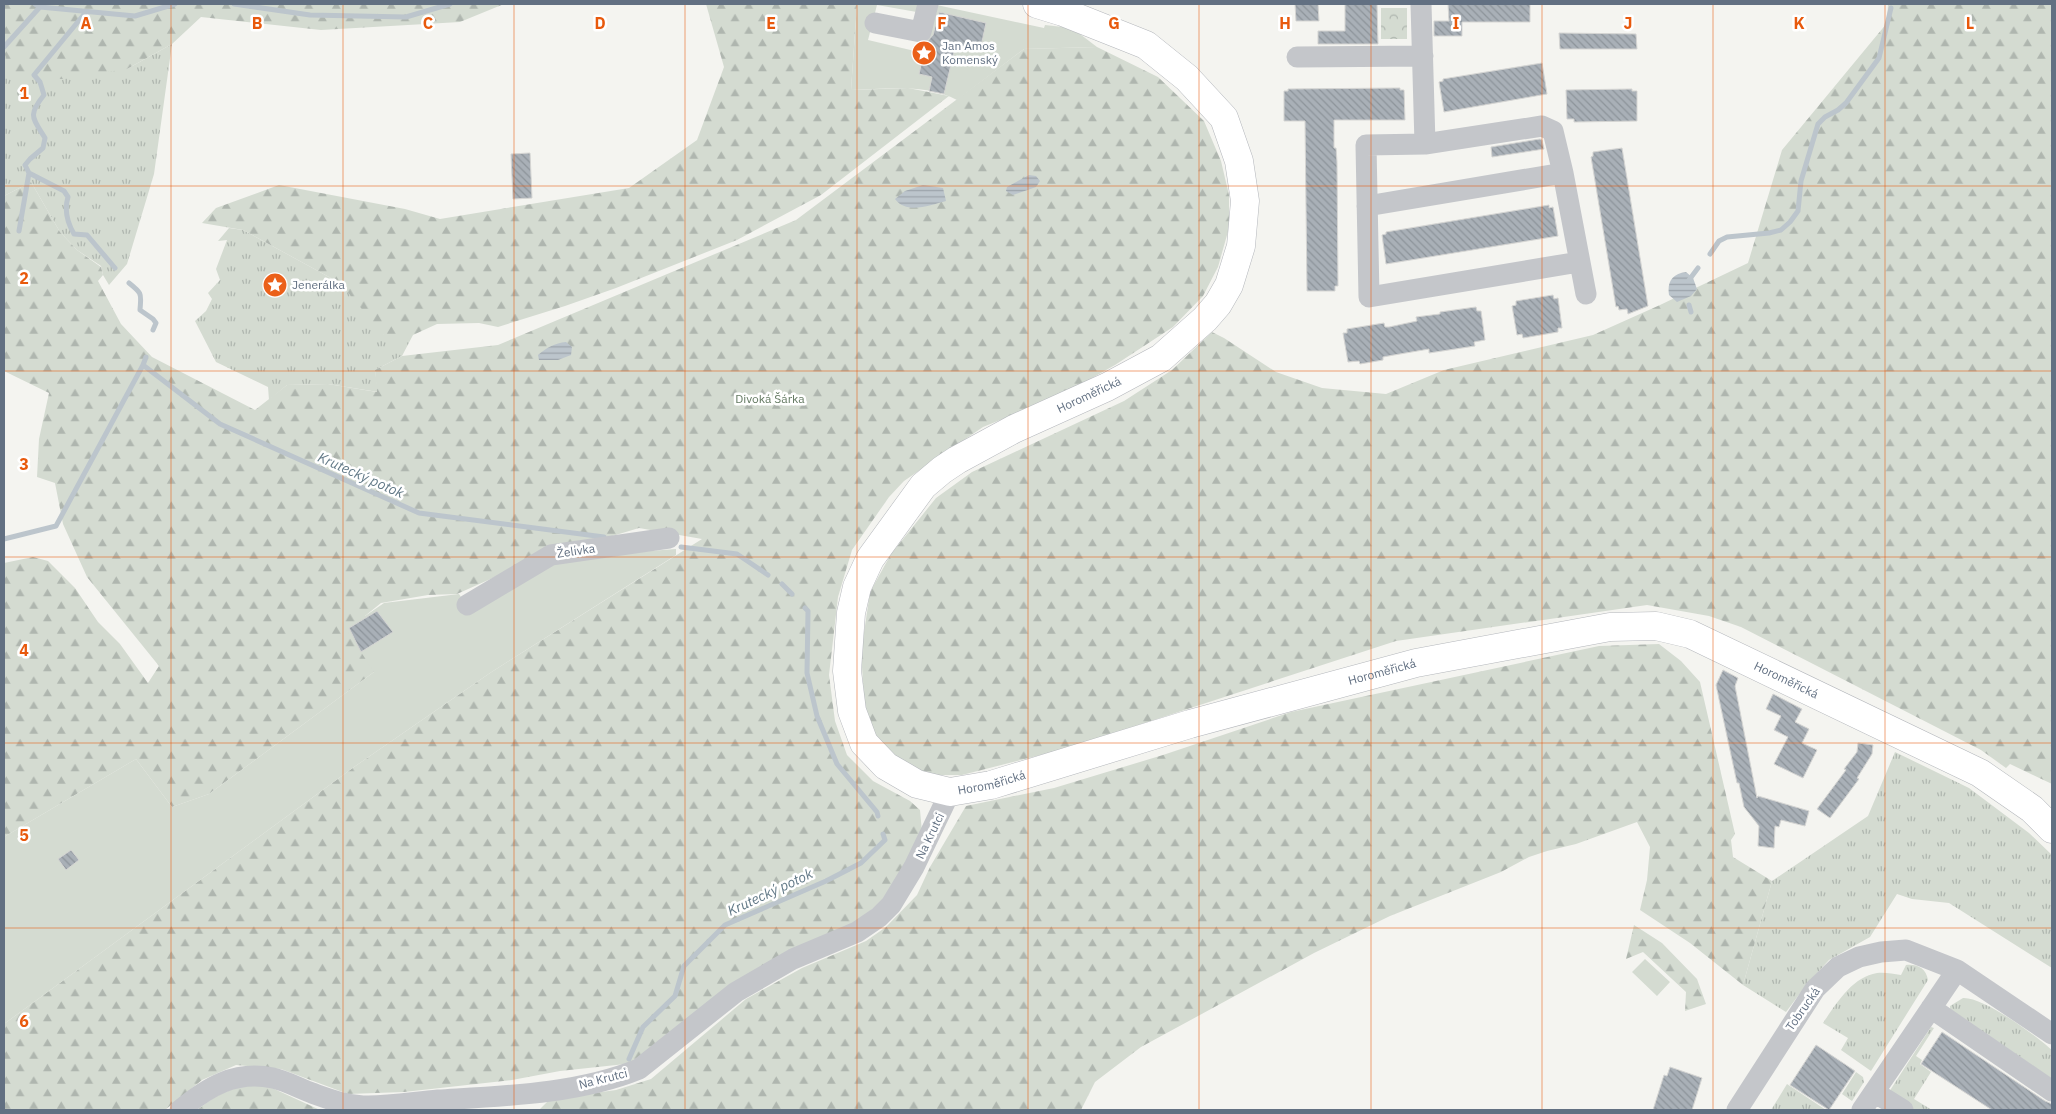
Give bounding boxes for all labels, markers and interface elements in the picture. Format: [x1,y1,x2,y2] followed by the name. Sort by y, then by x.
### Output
[81,13,92,33] text: A
[252,13,263,33] text: B
[423,13,433,33] text: C
[594,13,606,33] text: D
[766,13,776,33] text: E
[937,13,947,33] text: F
[1108,13,1120,33] text: G
[1279,13,1291,33] text: H
[1453,13,1460,33] text: I
[1624,13,1632,33] text: J
[1793,13,1805,33] text: K
[1966,13,1974,33] text: L
[942,38,998,67] place label: Jan Amos Komenský
[911,40,937,66] place icon: Jan Amos Komenský
[19,83,29,103] text: 1
[19,268,29,288] text: 2
[262,272,288,298] place icon: Jenerálka
[292,277,345,292] place label: Jenerálka
[1054,373,1124,416] street label: Horoměřická
[735,391,805,406] park label: Divoká Šárka
[315,448,407,502] water label: Krutecký potok
[19,454,29,474] text: 3
[556,540,597,561] street label: Želivka
[19,640,29,660] text: 4
[1346,655,1418,688] street label: Horoměřická
[1752,658,1821,702] street label: Horoměřická
[956,767,1028,798] street label: Horoměřická
[912,810,947,861] street label: Na Krutci
[19,825,29,845] text: 5
[724,864,816,920] water label: Krutecký potok
[1782,984,1823,1033] street label: Tobrucká
[19,1011,29,1031] text: 6
[577,1065,629,1092] street label: Na Krutci

